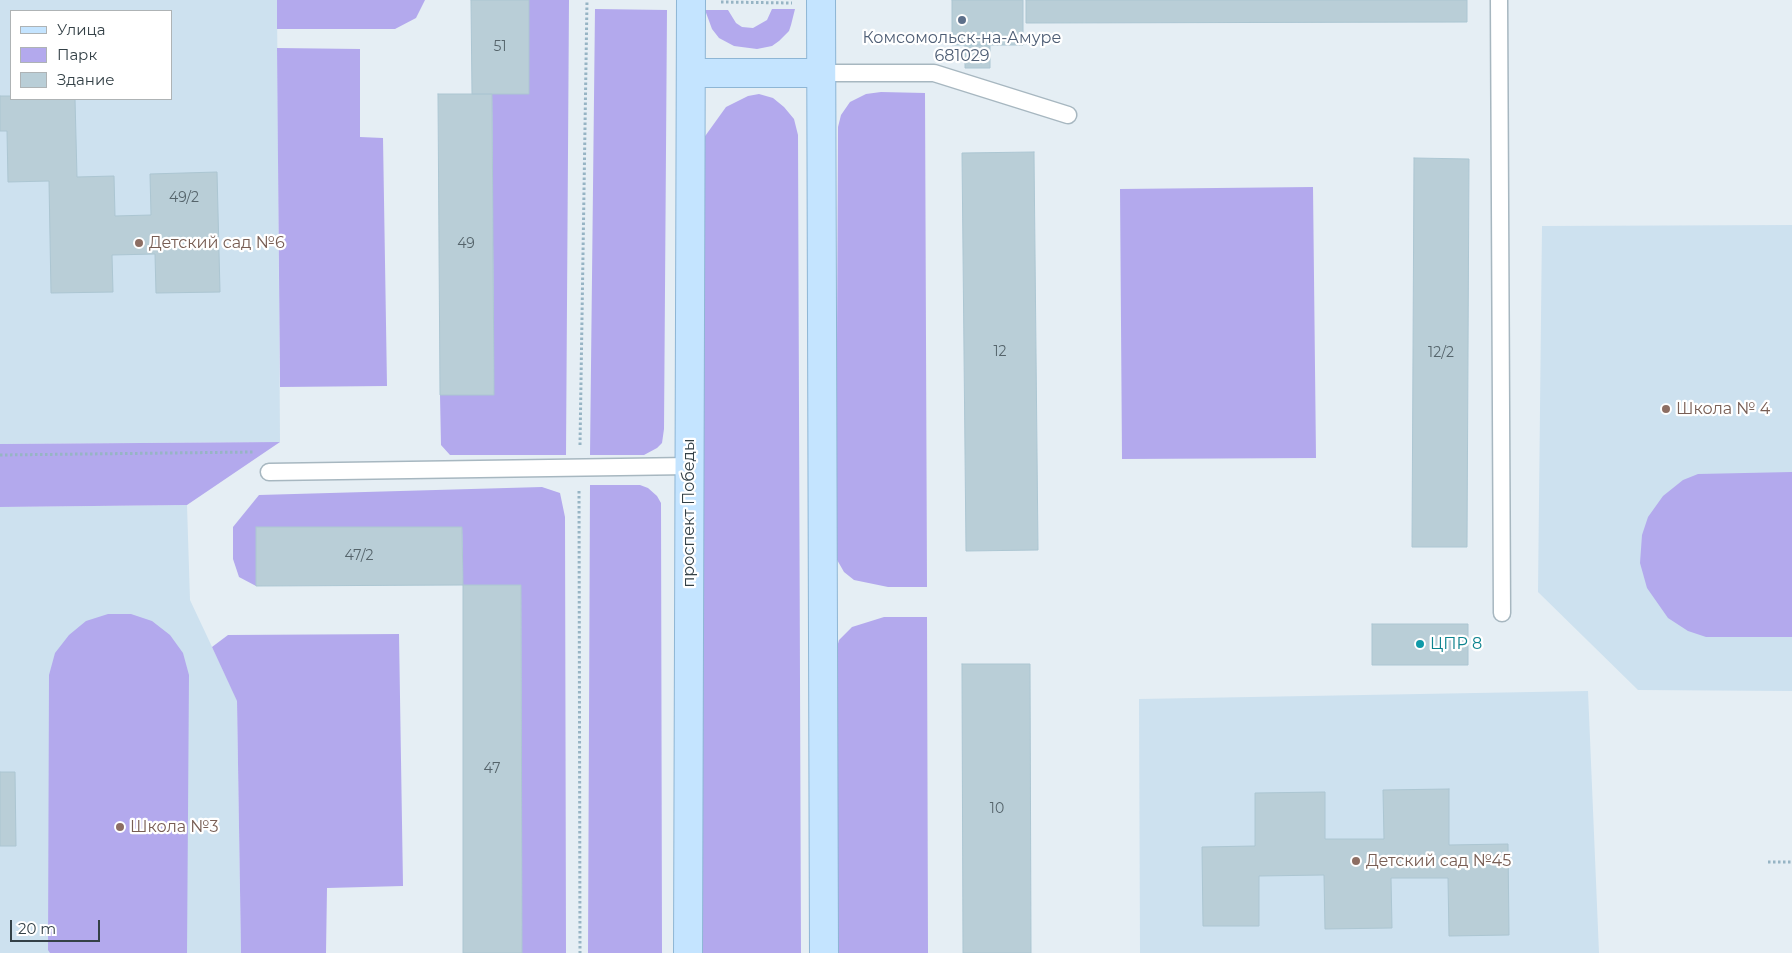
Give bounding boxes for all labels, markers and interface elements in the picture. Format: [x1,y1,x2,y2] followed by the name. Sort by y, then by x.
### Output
[10,10,172,100] legend
[956,14,968,26] marker: Комсомольск-на-Амуре 681029
[57,20,105,39] text: Улица
[863,28,1061,66] place label: Комсомольск-на-Амуре 681029
[494,39,506,55] house number: 51
[57,45,97,64] text: Парк
[57,70,115,89] text: Здание
[169,190,199,206] house number: 49/2
[149,233,285,253] place label: Детский сад №6
[457,236,475,252] house number: 49
[133,237,145,249] marker: Детский сад №6
[993,344,1007,360] house number: 12
[1428,345,1454,361] house number: 12/2
[1676,399,1770,419] place label: Школа № 4
[1660,403,1672,415] marker: Школа № 4
[679,438,699,588] street label: проспект Победы
[345,548,373,564] house number: 47/2
[1430,634,1482,654] place label: ЦПР 8
[1414,638,1426,650] marker: ЦПР 8
[484,761,500,777] house number: 47
[990,801,1004,817] house number: 10
[130,817,219,837] place label: Школа №3
[114,821,126,833] marker: Школа №3
[1366,851,1511,871] place label: Детский сад №45
[1350,855,1362,867] marker: Детский сад №45
[12,910,102,942] scale bar
[18,919,56,938] text: 20 m

